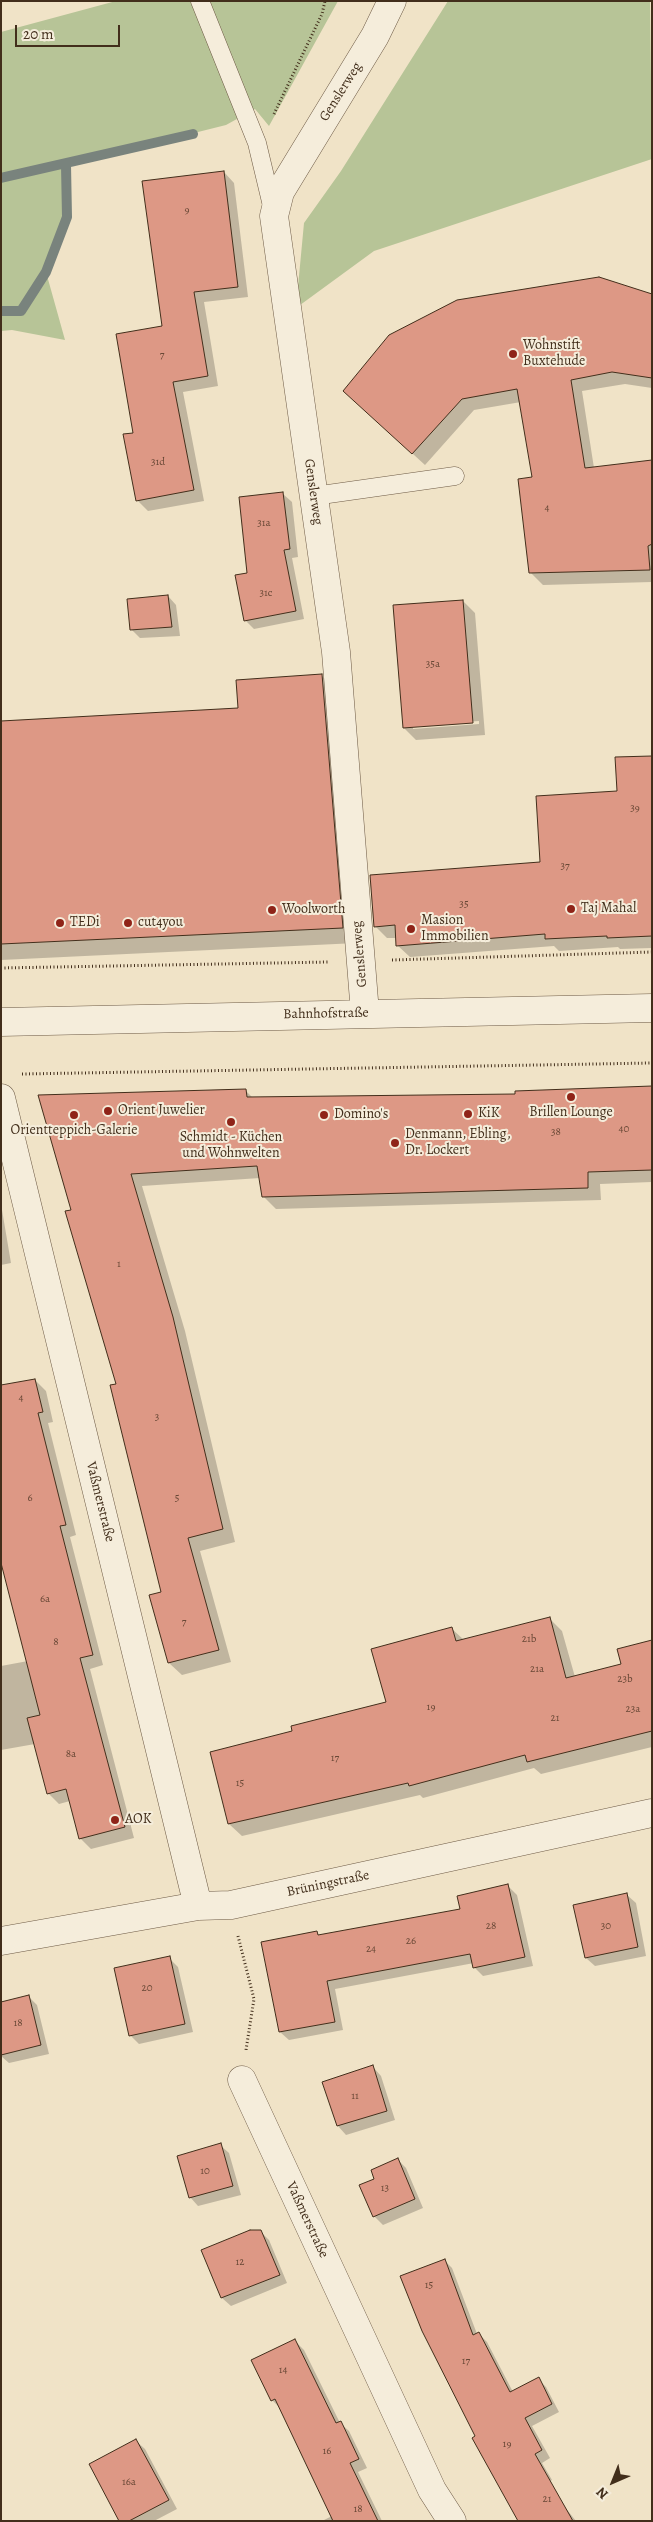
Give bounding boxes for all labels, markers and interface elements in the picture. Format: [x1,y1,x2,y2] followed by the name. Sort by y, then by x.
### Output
[18,15,122,47] scale bar
[23,24,54,44] text: 20 m
[316,59,366,125] street label: Genslerweg
[184,203,190,217] house number: 9
[523,338,585,371] place label: Wohnstift Buxtehude
[160,348,164,362] house number: 7
[507,348,519,360] marker: Wohnstift Buxtehude
[151,455,165,469] house number: 31d
[300,458,326,526] street label: Genslerweg
[545,501,549,515] house number: 4
[257,516,271,530] house number: 31a
[259,586,273,600] house number: 31c
[426,657,440,671] house number: 35a
[630,801,640,815] house number: 39
[560,859,570,873] house number: 37
[459,897,469,911] house number: 35
[581,901,636,917] place label: Taj Mahal
[282,902,345,918] place label: Woolworth
[565,903,577,915] marker: Taj Mahal
[266,904,278,916] marker: Woolworth
[421,913,489,946] place label: Masion Immobilien
[70,915,100,931] place label: TEDi
[138,915,183,931] place label: cut4you
[54,917,66,929] marker: TEDi
[122,917,134,929] marker: cut4you
[349,920,371,988] street label: Genslerweg
[405,923,417,935] marker: Masion Immobilien
[283,1005,369,1023] street label: Bahnhofstraße
[565,1091,577,1103] marker: Brillen Lounge
[118,1103,205,1119] place label: Orient Juwelier
[102,1105,114,1117] marker: Orient Juwelier
[529,1105,613,1121] place label: Brillen Lounge
[478,1106,500,1122] place label: KiK
[334,1107,388,1123] place label: Domino's
[462,1108,474,1120] marker: KiK
[68,1109,80,1121] marker: Orientteppich-Galerie
[318,1109,330,1121] marker: Domino's
[225,1116,237,1128] marker: Schmidt - Küchen und Wohnwelten
[619,1122,629,1136] house number: 40
[11,1123,137,1139] place label: Orientteppich-Galerie
[551,1125,561,1139] house number: 38
[405,1127,511,1160] place label: Denmann, Ebling, Dr. Lockert
[180,1130,282,1162] place label: Schmidt - Küchen und Wohnwelten
[389,1137,401,1149] marker: Denmann, Ebling, Dr. Lockert
[117,1257,121,1271] house number: 1
[19,1391,23,1405] house number: 4
[155,1410,159,1424] house number: 3
[82,1460,118,1544] street label: Vaßmerstraße
[27,1491,33,1505] house number: 6
[175,1491,179,1505] house number: 5
[40,1592,50,1606] house number: 6a
[182,1615,186,1629] house number: 7
[522,1632,536,1646] house number: 21b
[53,1635,59,1649] house number: 8
[530,1662,544,1676] house number: 21a
[617,1672,633,1686] house number: 23b
[427,1700,435,1714] house number: 19
[626,1702,640,1716] house number: 23a
[551,1711,559,1725] house number: 21
[66,1747,76,1761] house number: 8a
[331,1751,339,1765] house number: 17
[236,1776,244,1790] house number: 15
[125,1812,152,1828] place label: AOK
[109,1814,121,1826] marker: AOK
[285,1867,371,1901] street label: Brüningstraße
[486,1919,496,1933] house number: 28
[601,1919,611,1933] house number: 30
[406,1934,416,1948] house number: 26
[366,1942,376,1956] house number: 24
[141,1981,153,1995] house number: 20
[13,2016,23,2030] house number: 18
[351,2089,359,2103] house number: 11
[200,2164,210,2178] house number: 10
[282,2179,332,2261] street label: Vaßmerstraße
[381,2181,389,2195] house number: 13
[236,2255,244,2269] house number: 12
[425,2278,433,2292] house number: 15
[462,2354,470,2368] house number: 17
[279,2363,287,2377] house number: 14
[503,2437,511,2451] house number: 19
[323,2444,331,2458] house number: 16
[588,2457,638,2507] north arrow
[122,2475,136,2489] house number: 16a
[592,2483,613,2504] text: N
[543,2492,551,2506] house number: 21
[353,2502,363,2516] house number: 18

